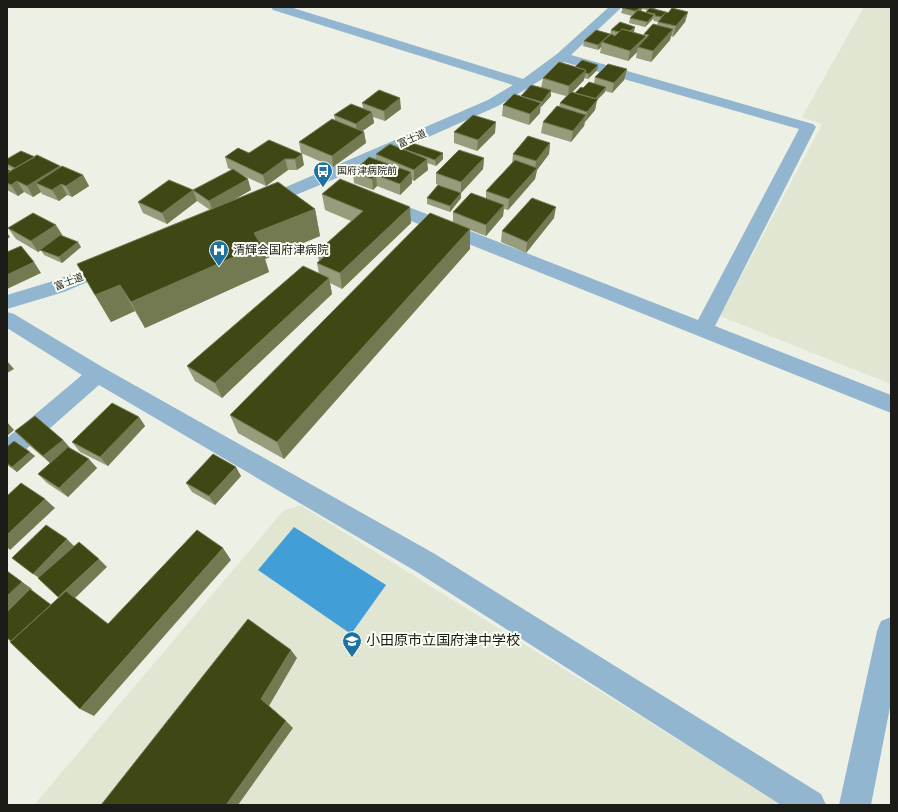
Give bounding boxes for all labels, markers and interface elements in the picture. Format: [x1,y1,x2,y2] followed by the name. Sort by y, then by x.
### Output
[396,127,428,150] street label: 富士道
[312,160,334,188] bus stop icon: 国府津病院前
[337,165,397,176] place label: 国府津病院前
[208,239,230,267] hospital icon: 清輝会国府津病院
[233,243,329,256] place label: 清輝会国府津病院
[53,271,85,292] street label: 富士道
[341,630,363,658] school or university icon: 小田原市立国府津中学校
[366,633,520,648] place label: 小田原市立国府津中学校

